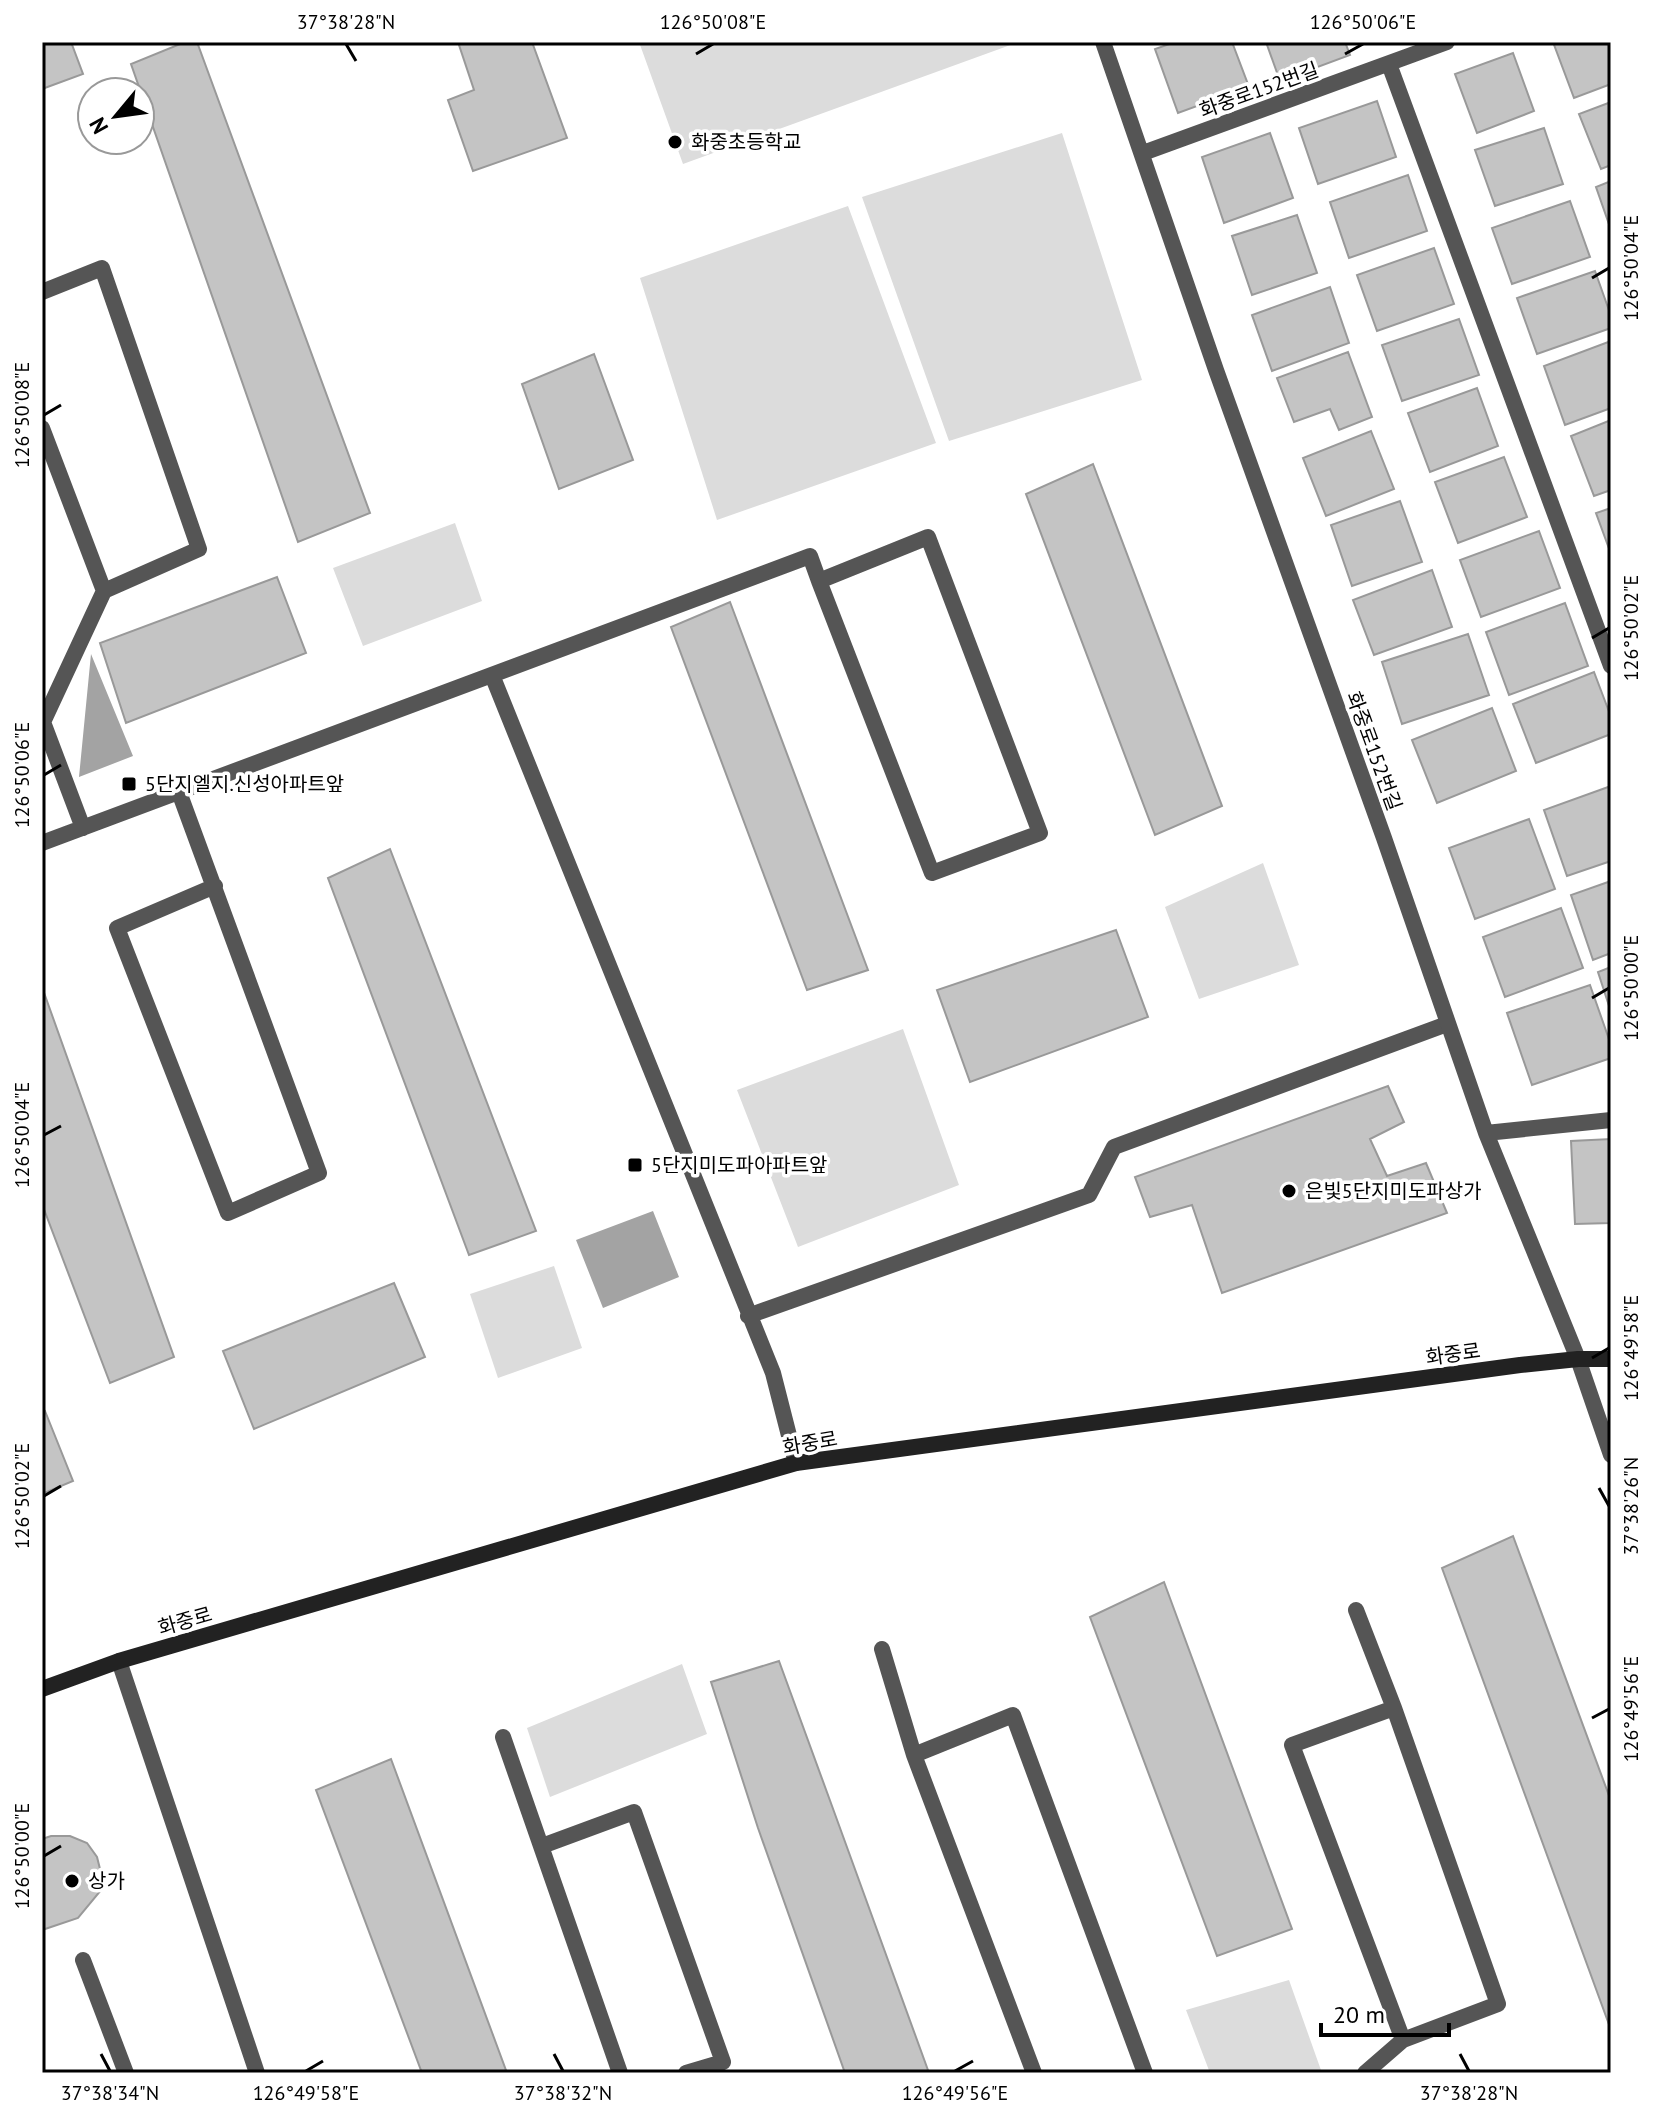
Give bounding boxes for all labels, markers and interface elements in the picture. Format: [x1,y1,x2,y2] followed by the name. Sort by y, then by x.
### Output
[297,9,395,35] text: 37°38'28"N
[660,9,766,35] text: 126°50'08"E
[1310,9,1416,35] text: 126°50'06"E
[1196,56,1322,124] street label: 화중로152번길
[76,76,156,156] north arrow
[83,113,114,139] text: N
[691,129,801,155] place label: 화중초등학교
[666,133,684,151] marker: 화중초등학교
[1618,215,1644,321] text: 126°50'04"E
[9,362,35,468] text: 126°50'08"E
[1618,575,1644,681] text: 126°50'02"E
[1340,688,1408,814] street label: 화중로152번길
[9,722,35,828] text: 126°50'06"E
[145,771,344,797] place label: 5단지엘지.신성아파트앞
[120,775,138,793] marker: 5단지엘지.신성아파트앞
[1618,935,1644,1041] text: 126°50'00"E
[9,1082,35,1188] text: 126°50'04"E
[651,1152,828,1178] place label: 5단지미도파아파트앞
[626,1156,644,1174] marker: 5단지미도파아파트앞
[1305,1178,1482,1204] place label: 은빛5단지미도파상가
[1280,1182,1298,1200] marker: 은빛5단지미도파상가
[1618,1295,1644,1401] text: 126°49'58"E
[1424,1337,1482,1371] street label: 화중로
[781,1425,839,1461] street label: 화중로
[9,1443,35,1549] text: 126°50'02"E
[1618,1457,1644,1555] text: 37°38'26"N
[155,1601,215,1641] street label: 화중로
[1618,1656,1644,1762] text: 126°49'56"E
[9,1803,35,1909] text: 126°50'00"E
[88,1868,125,1894] place label: 상가
[63,1872,81,1890] marker: 상가
[1321,1987,1449,2037] scale bar
[1333,1999,1385,2030] text: 20 m
[61,2080,159,2106] text: 37°38'34"N
[253,2080,359,2106] text: 126°49'58"E
[514,2080,612,2106] text: 37°38'32"N
[902,2080,1008,2106] text: 126°49'56"E
[1420,2080,1518,2106] text: 37°38'28"N

